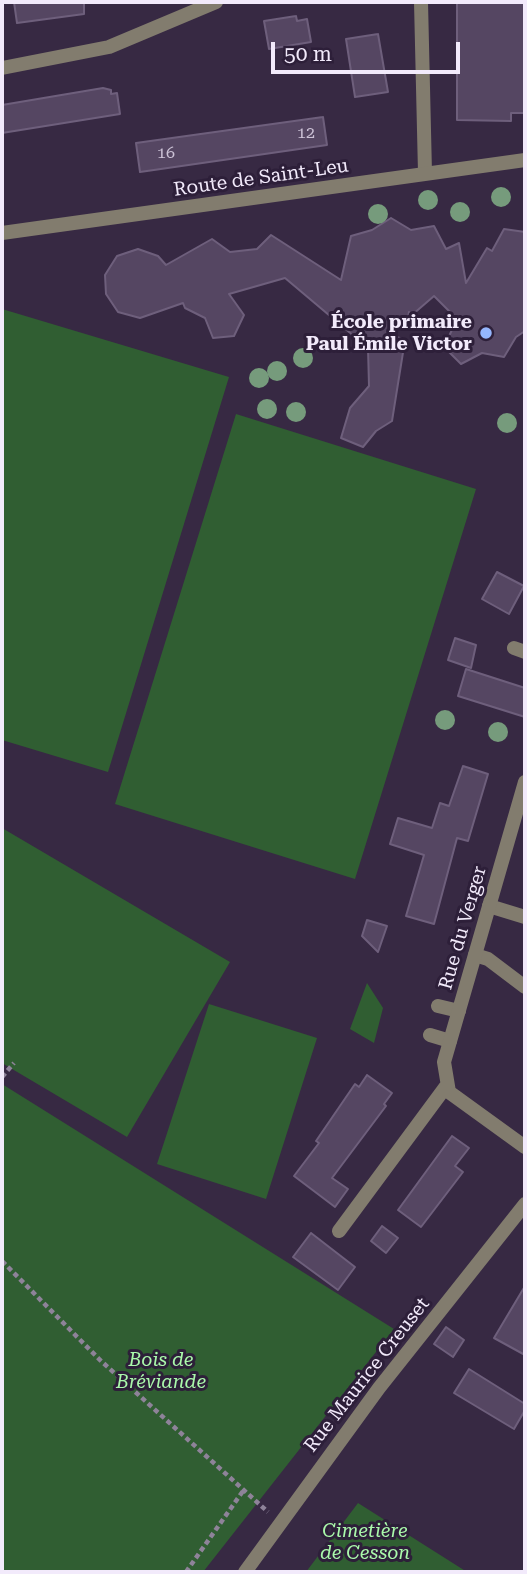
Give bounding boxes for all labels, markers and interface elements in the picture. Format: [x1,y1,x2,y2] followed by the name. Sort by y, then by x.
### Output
[275,28,464,72] scale bar
[284,42,332,66] text: 50 m
[297,123,315,143] house number: 12
[157,143,175,163] house number: 16
[172,154,350,202] street label: Route de Saint-Leu
[306,311,472,355] place label: École primaire Paul Émile Victor
[478,325,494,341] marker: École primaire Paul Émile Victor
[434,864,492,992] street label: Rue du Verger
[300,1293,434,1457] street label: Rue Maurice Creuset
[116,1349,206,1393] park label: Bois de Bréviande
[320,1520,410,1564] park label: Cimetière de Cesson

